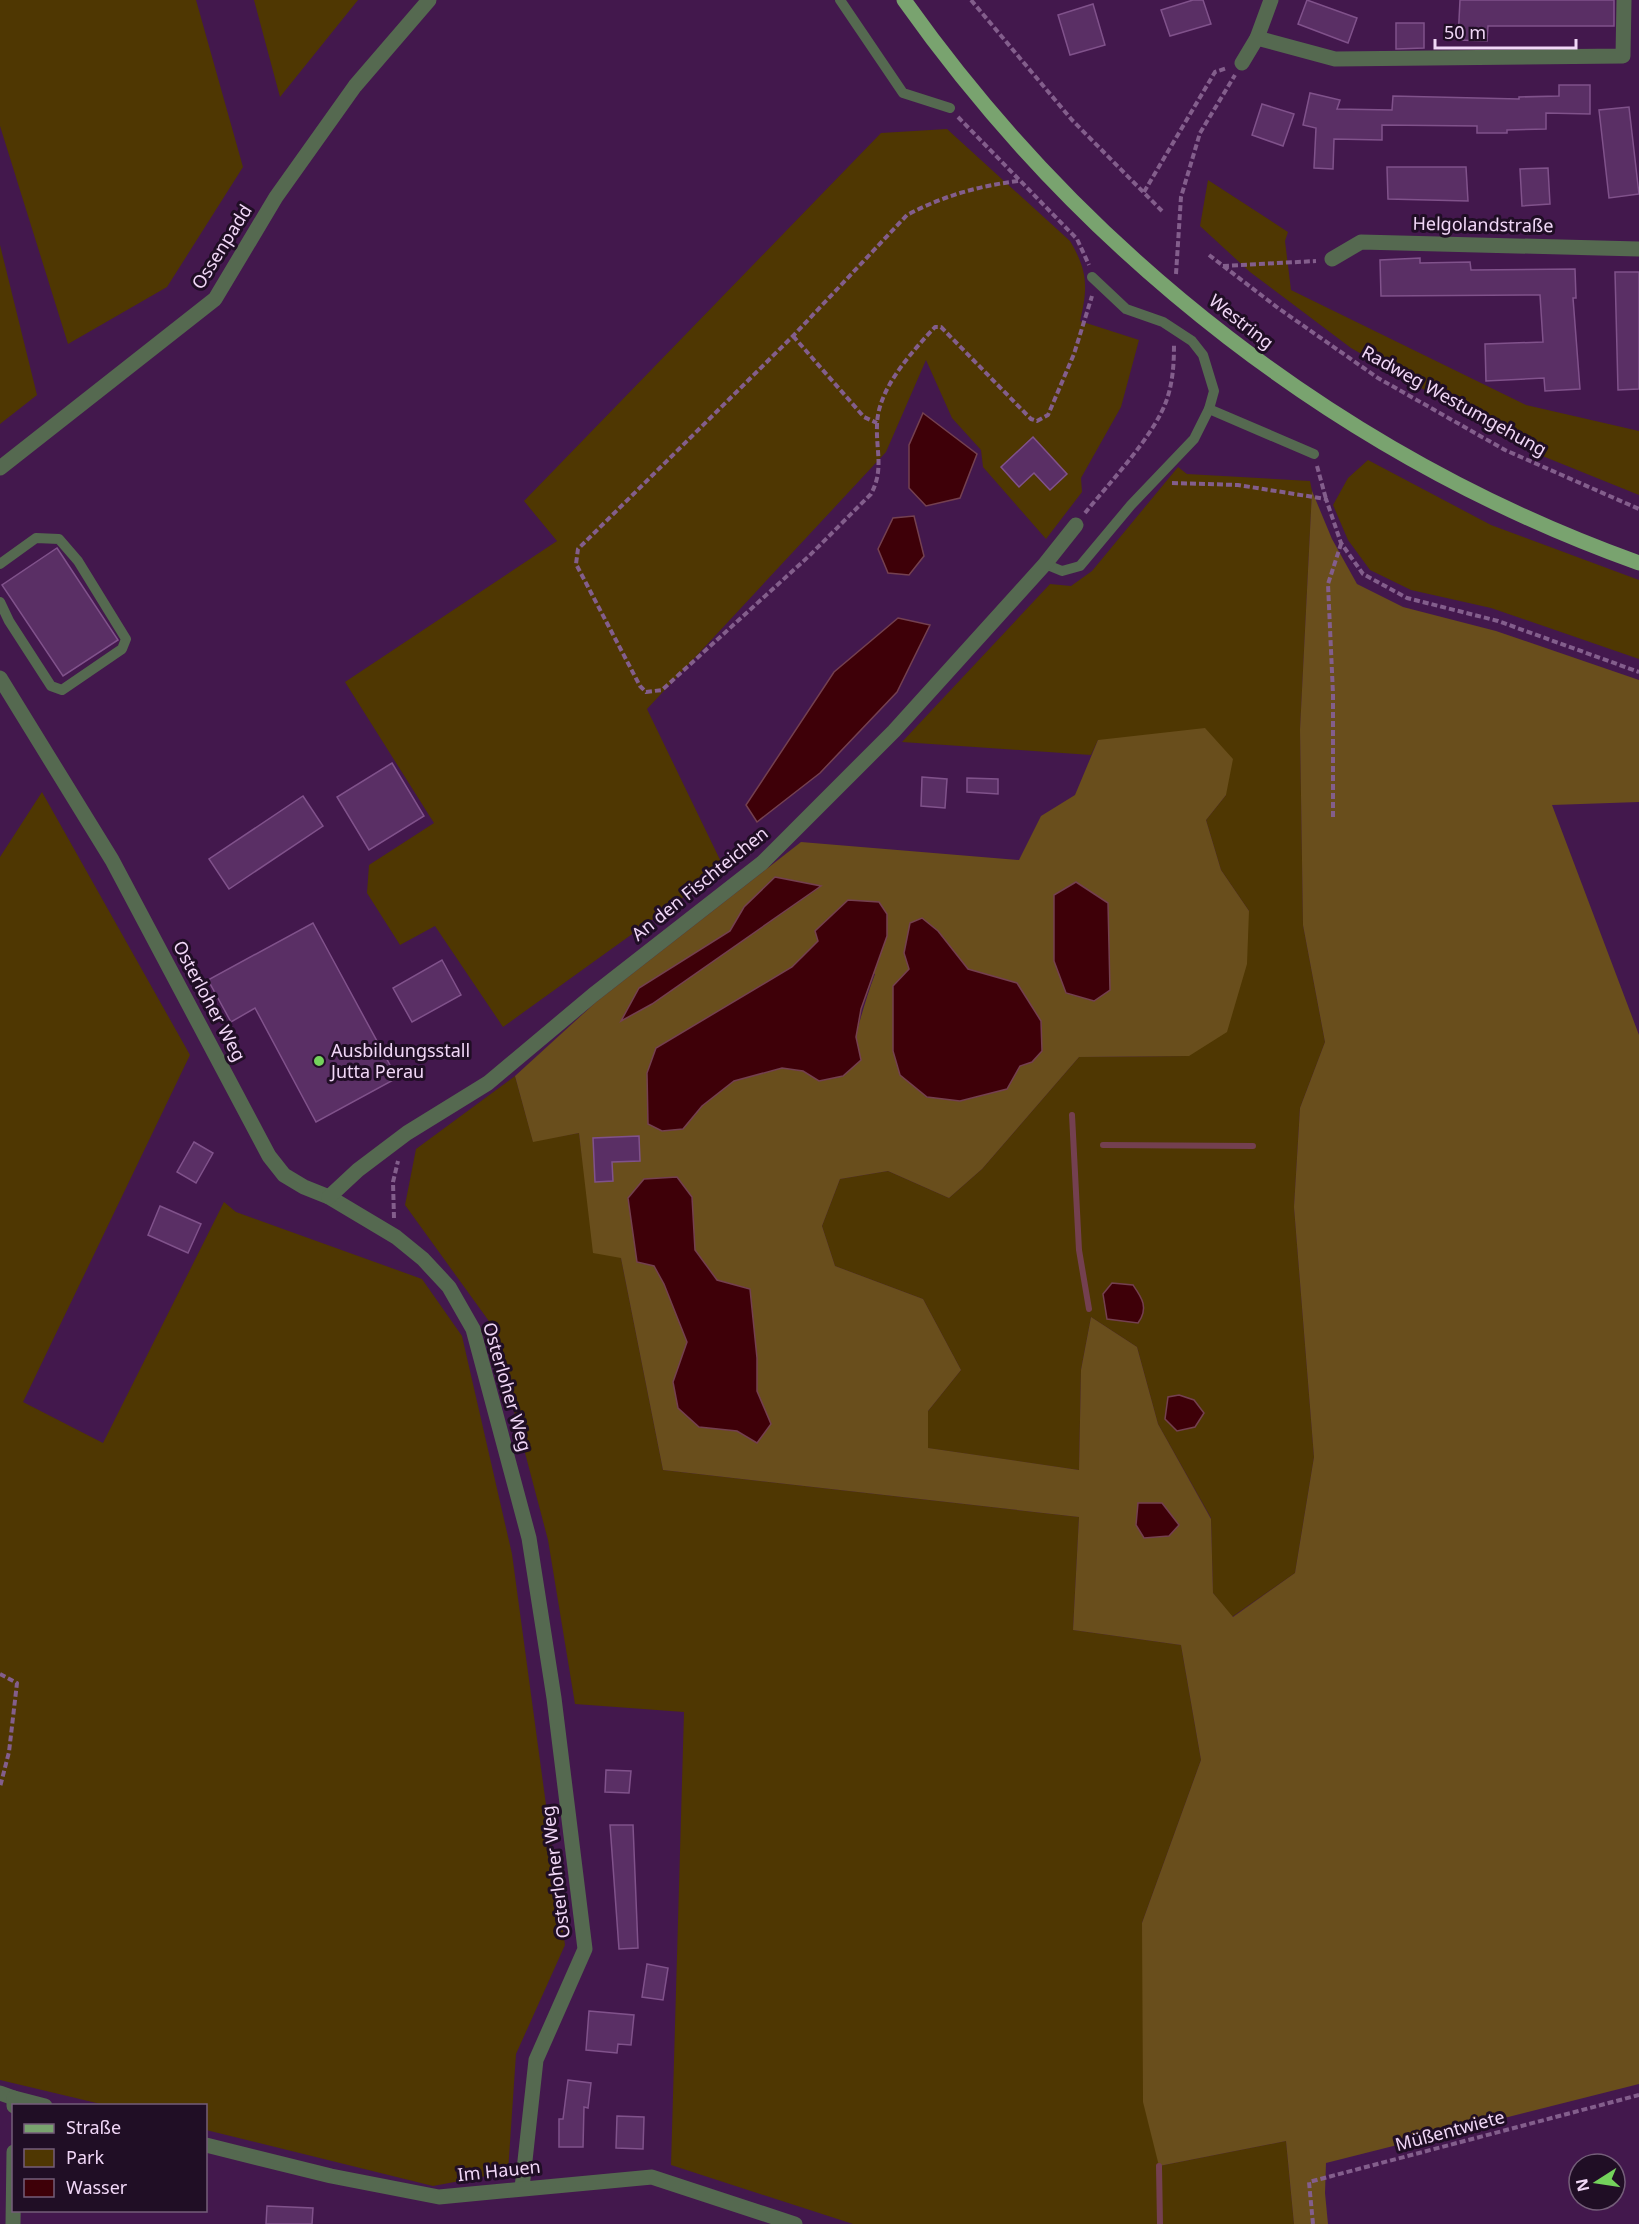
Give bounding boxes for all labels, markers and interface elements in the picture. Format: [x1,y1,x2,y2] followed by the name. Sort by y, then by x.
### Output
[1435,12,1576,50] scale bar
[1444,20,1486,44] text: 50 m
[186,199,257,293] street label: Ossenpadd
[1412,211,1554,237] street label: Helgolandstraße
[1204,288,1279,354] street label: Westring
[1358,339,1551,461] street label: Radweg Westumgehung
[626,821,773,946] street label: An den Fischteichen
[168,936,252,1065] street label: Osterloher Weg
[329,1038,470,1083] place label: Ausbildungsstall Jutta Perau
[312,1054,326,1068] marker: Ausbildungsstall Jutta Perau
[478,1319,538,1454] street label: Osterloher Weg
[535,1805,575,1940] street label: Osterloher Weg
[12,2104,207,2212] legend
[1392,2104,1507,2156] street label: Müßentwiete
[66,2115,121,2139] text: Straße
[66,2145,104,2169] text: Park
[1567,2152,1627,2212] north arrow
[456,2154,542,2186] street label: Im Hauen
[66,2175,128,2199] text: Wasser
[1570,2176,1594,2194] text: N

